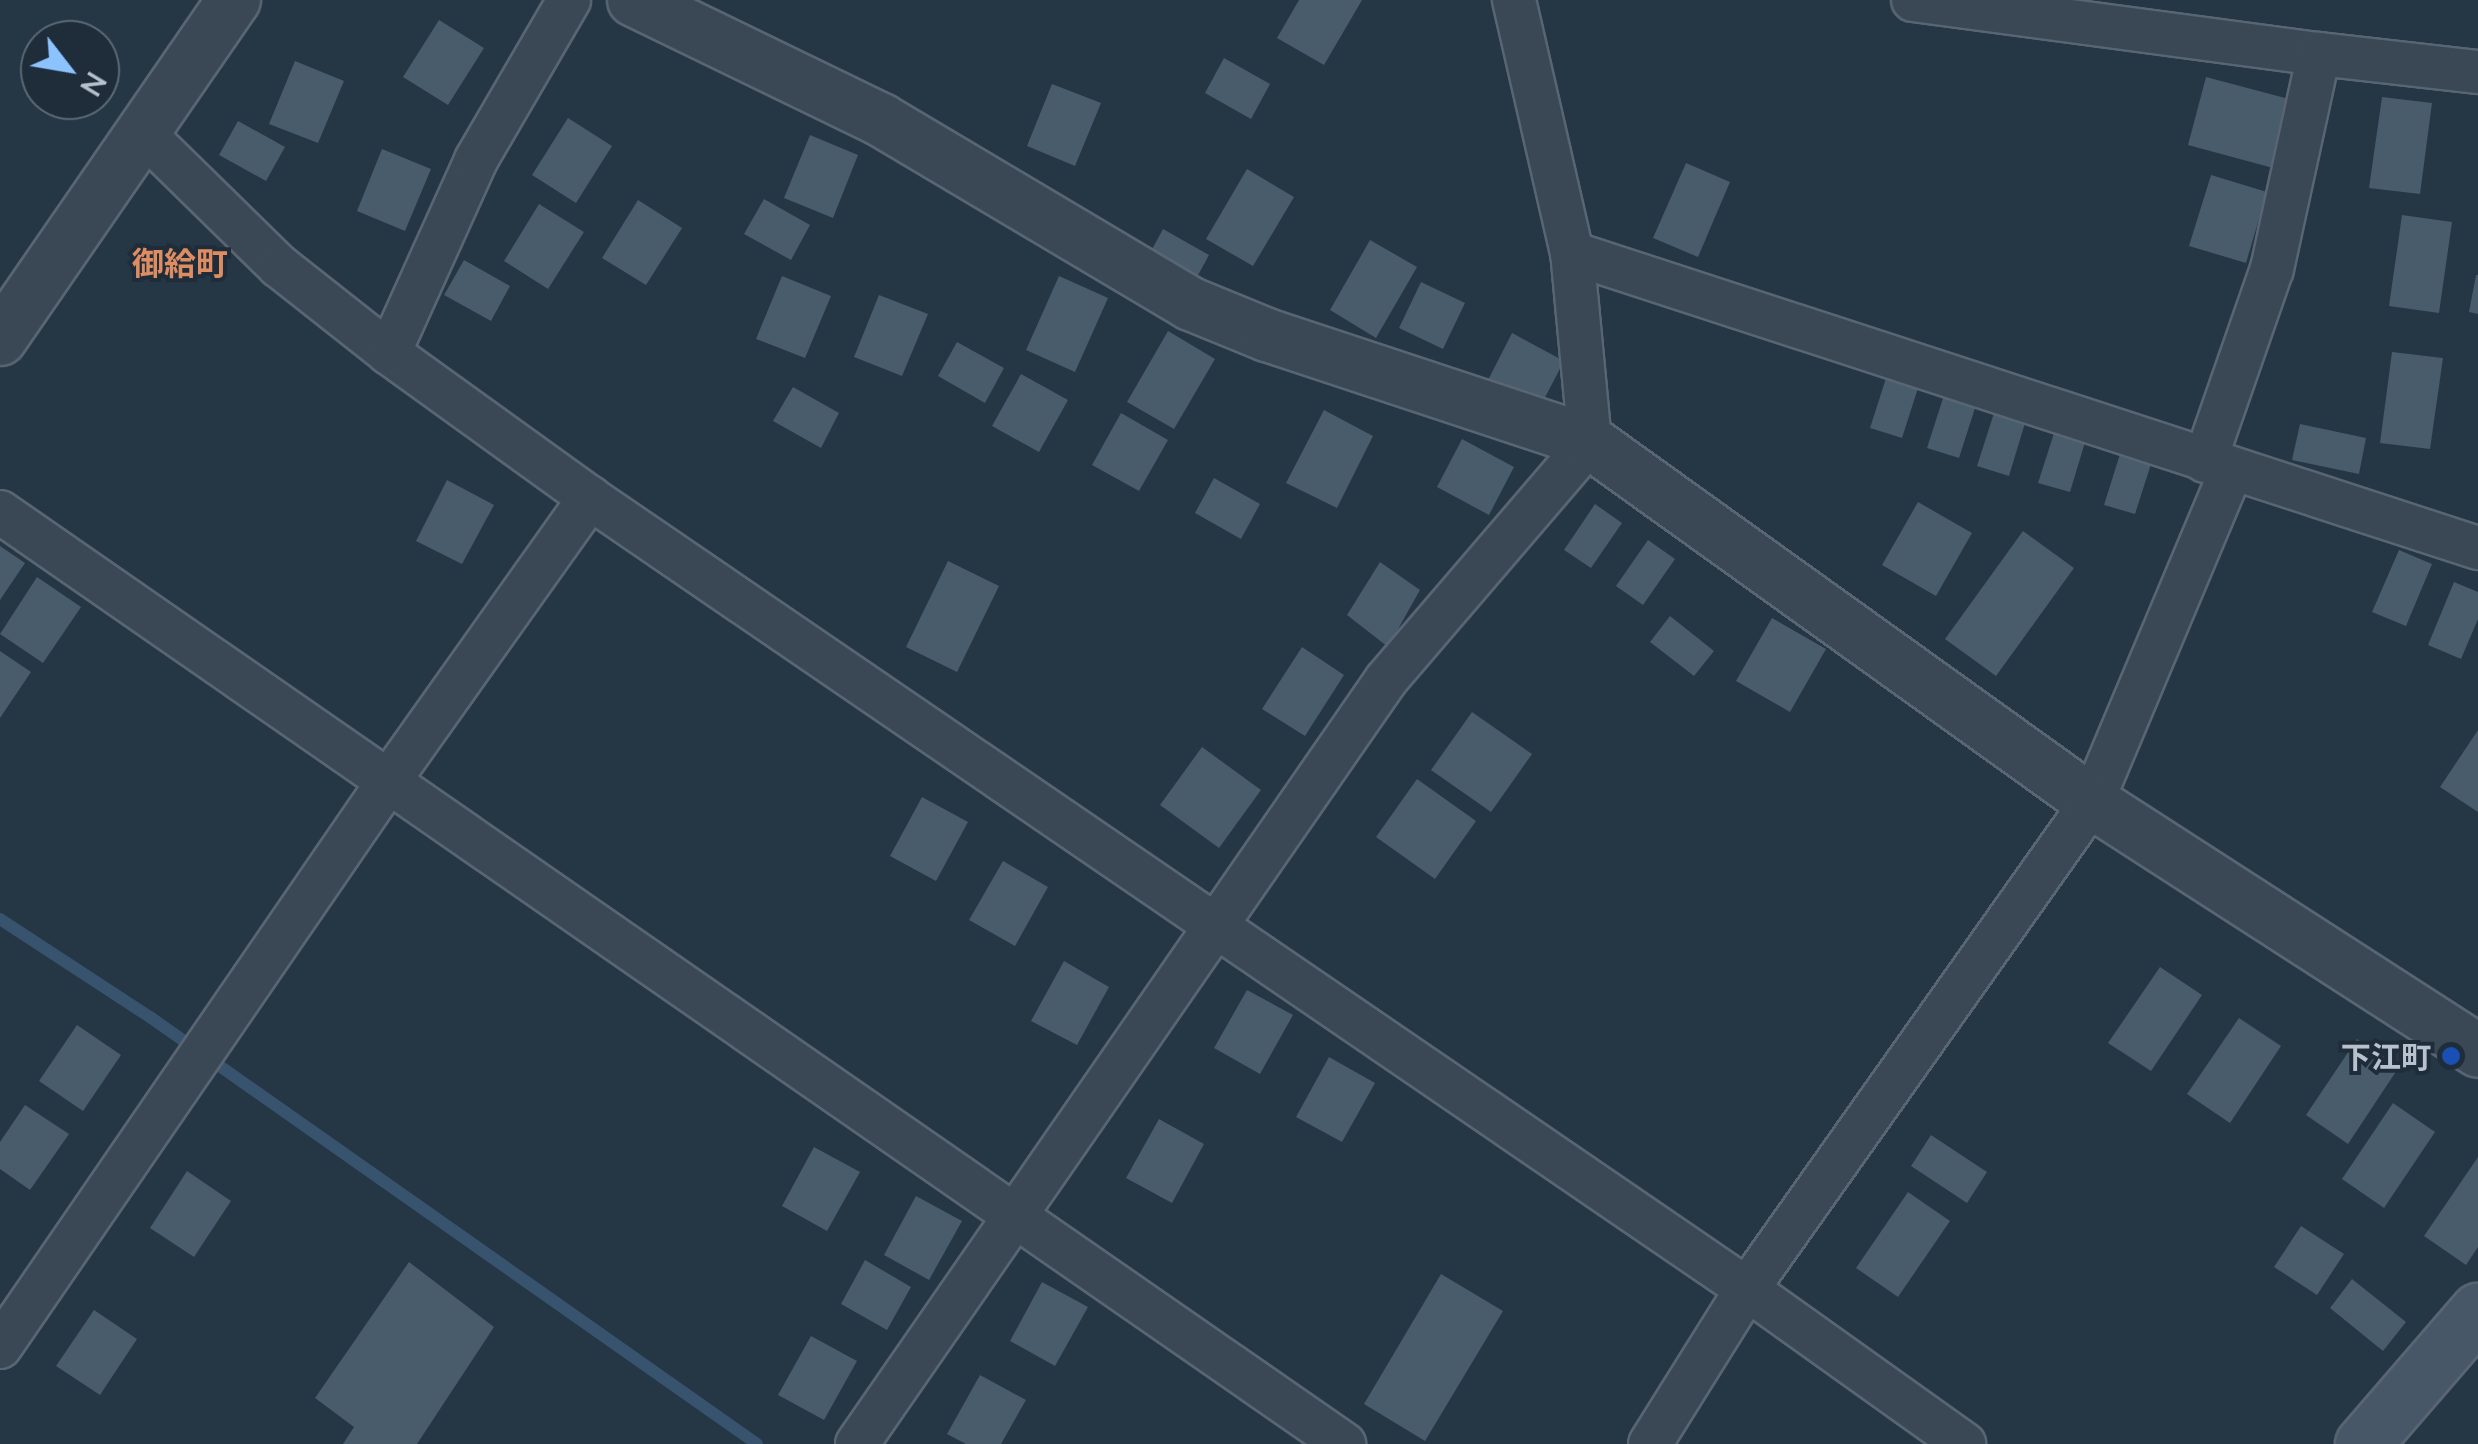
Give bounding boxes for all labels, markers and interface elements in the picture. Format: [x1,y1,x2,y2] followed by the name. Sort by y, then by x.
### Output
[20,20,120,120] north arrow
[74,66,114,102] text: N
[132,244,228,282] district label: 御給町
[2341,1038,2431,1074] place label: 下江町
[2440,1045,2462,1067] marker: 下江町

